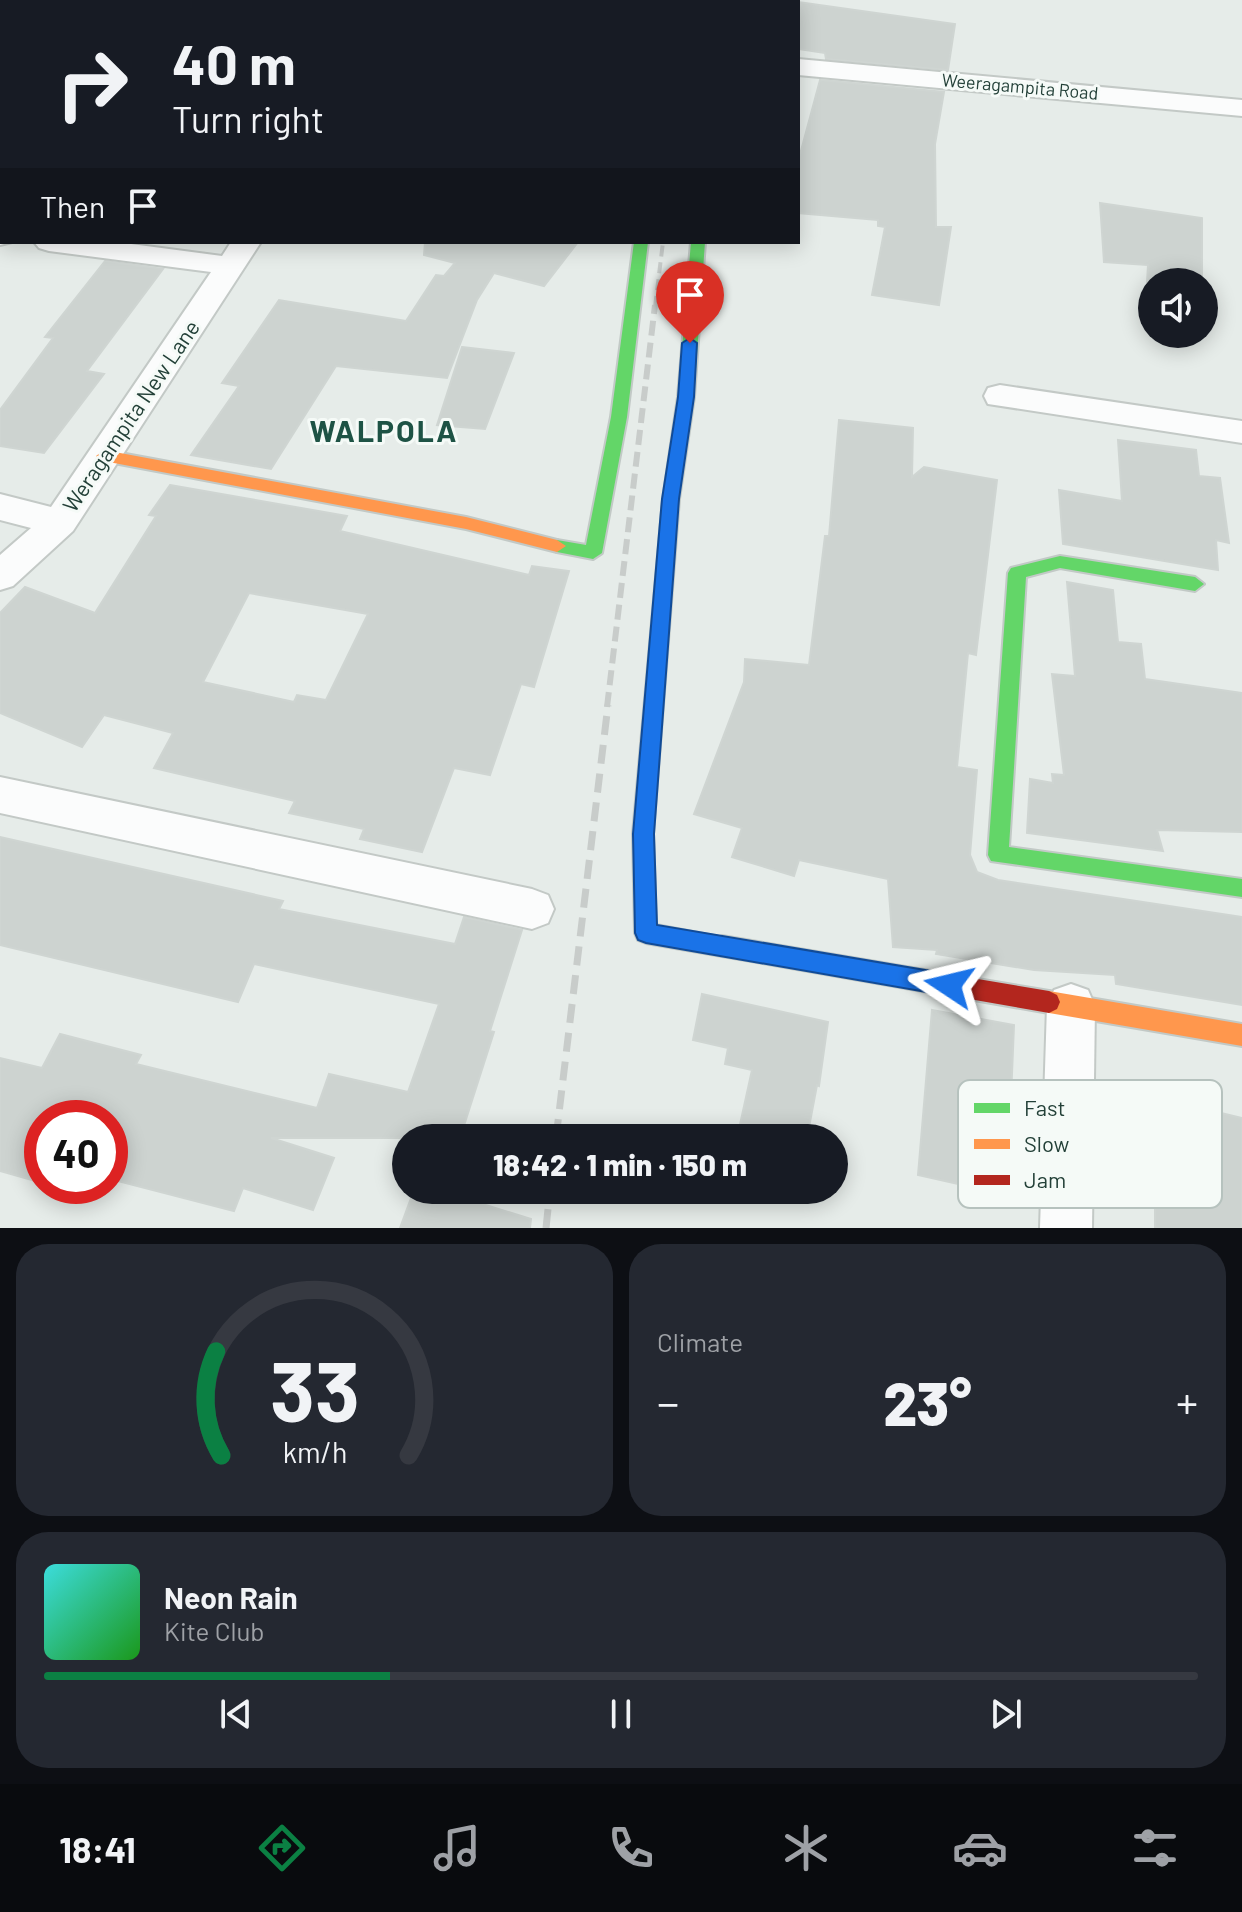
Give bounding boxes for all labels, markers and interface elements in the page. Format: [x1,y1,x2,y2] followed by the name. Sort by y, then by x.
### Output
[172,29,296,96] text: 40 m
[40,32,144,136] icon: right
[941,68,1099,104] street label: Weeragampita Road
[172,97,324,140] text: Turn right
[121,184,165,228] icon: arrive
[40,188,105,224] text: Then
[656,261,724,343] pin
[1138,268,1218,348] map controls
[1138,268,1218,348] button: sound
[668,273,712,317] icon: arrive
[56,315,204,516] street label: Weragampita New Lane
[310,412,458,448] district label: WALPOLA
[907,943,991,1027] position arrow
[958,1080,1222,1208] legend
[1024,1094,1066,1120] text: Fast
[24,1100,128,1204] speed limit sign: 40
[1024,1130,1069,1156] text: Slow
[493,1146,747,1182] text: 18:42 · 1 min · 150 m
[1024,1166,1066,1192] text: Jam
[657,1326,743,1357] text: Climate
[270,1339,359,1439] text: 33
[883,1366,972,1438] text: 23°
[657,1375,679,1428] text: −
[1176,1375,1198,1428] text: +
[282,1434,347,1469] text: km/h
[164,1579,298,1615] text: Neon Rain
[164,1615,265,1646] text: Kite Club
[214,1692,258,1736] icon: previous
[599,1692,643,1736] icon: pause
[984,1692,1028,1736] icon: next
[254,1820,310,1876] icon: directions
[429,1820,485,1876] icon: music
[603,1820,659,1876] icon: phone
[778,1820,834,1876] icon: climate
[952,1820,1008,1876] icon: car
[1127,1820,1183,1876] icon: filters
[59,1827,136,1870] text: 18:41

